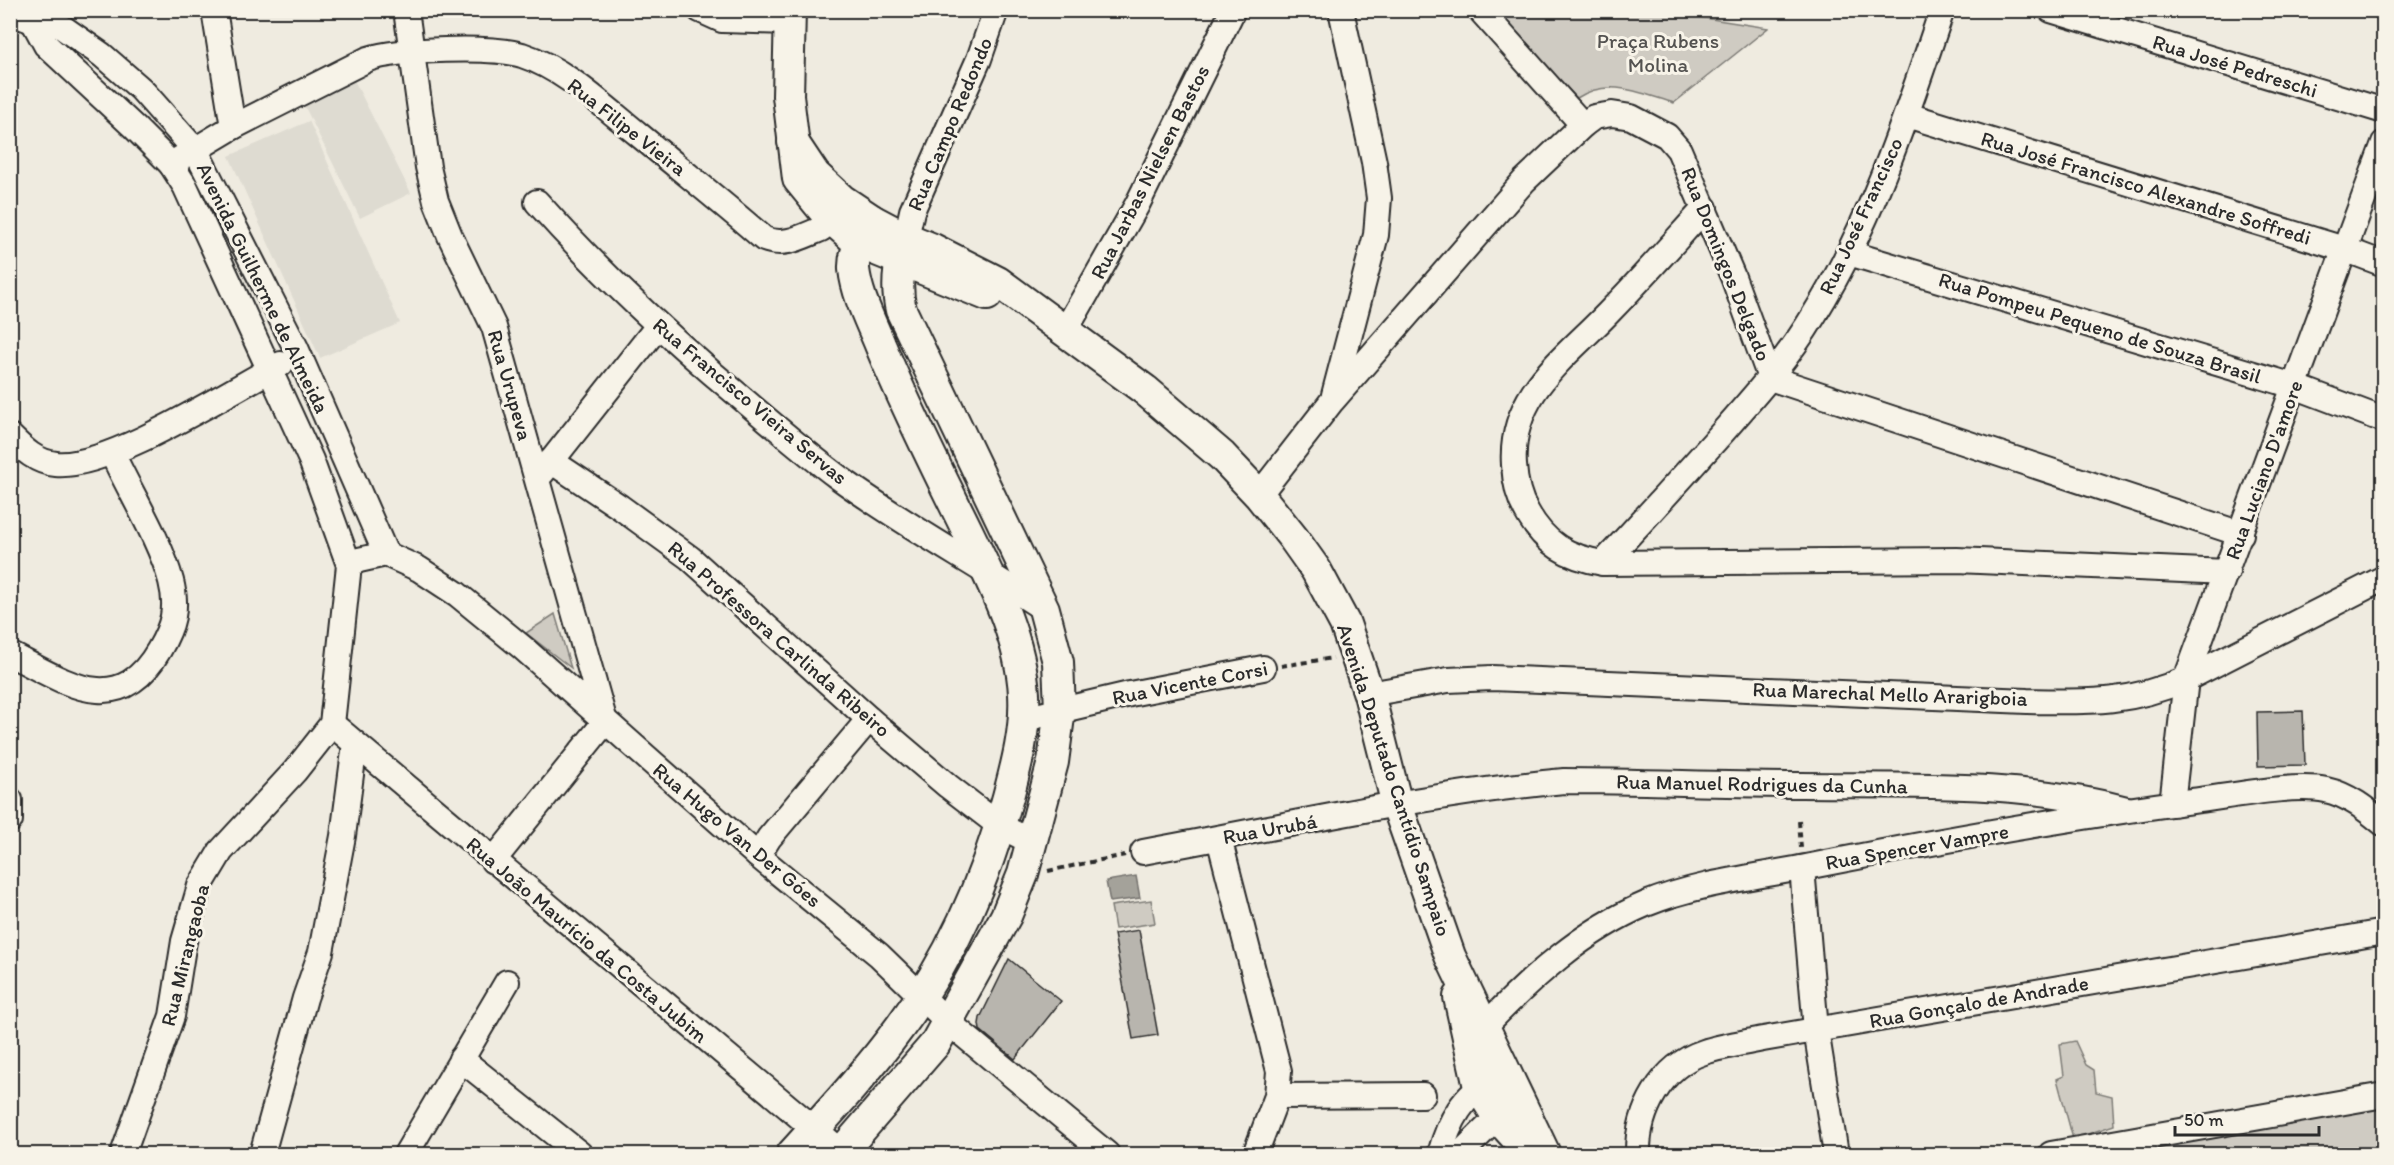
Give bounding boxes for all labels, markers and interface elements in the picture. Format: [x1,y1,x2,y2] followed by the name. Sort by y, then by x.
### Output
[1597,28,1719,77] park label: Praça Rubens Molina
[2150,29,2321,102] street label: Rua José Pedreschi
[902,33,997,214] street label: Rua Campo Redondo
[1085,60,1215,283] street label: Rua Jarbas Nielsen Bastos
[563,72,692,181] street label: Rua Filipe Vieira
[1978,125,2314,250] street label: Rua José Francisco Alexandre Soffredi
[1813,133,1908,298] street label: Rua José Francisco
[192,158,335,417] street label: Avenida Guilherme de Almeida
[1676,163,1777,364] street label: Rua Domingos Delgado
[1936,266,2265,389] street label: Rua Pompeu Pequeno de Souza Brasil
[648,312,853,489] street label: Rua Francisco Vieira Servas
[483,327,538,443] street label: Rua Urupeva
[2219,377,2308,563] street label: Rua Luciano D'amore
[663,535,896,742] street label: Rua Professora Carlinda Ribeiro
[1332,621,1457,939] street label: Avenida Deputado Cantídio Sampaio
[1110,655,1270,710] street label: Rua Vicente Corsi
[1752,676,2028,711] street label: Rua Marechal Mello Ararigboia
[648,757,827,912] street label: Rua Hugo Van Der Góes
[1616,768,1908,799] street label: Rua Manuel Rodrigues da Cunha
[1221,808,1319,849] street label: Rua Urubá
[1823,818,2011,875] street label: Rua Spencer Vampre
[462,831,713,1048] street label: Rua João Maurício da Costa Jubim
[155,881,214,1029] street label: Rua Mirangaoba
[1867,970,2090,1033] street label: Rua Gonçalo de Andrade
[2175,1099,2319,1137] scale bar
[2184,1109,2224,1131] text: 50 m

